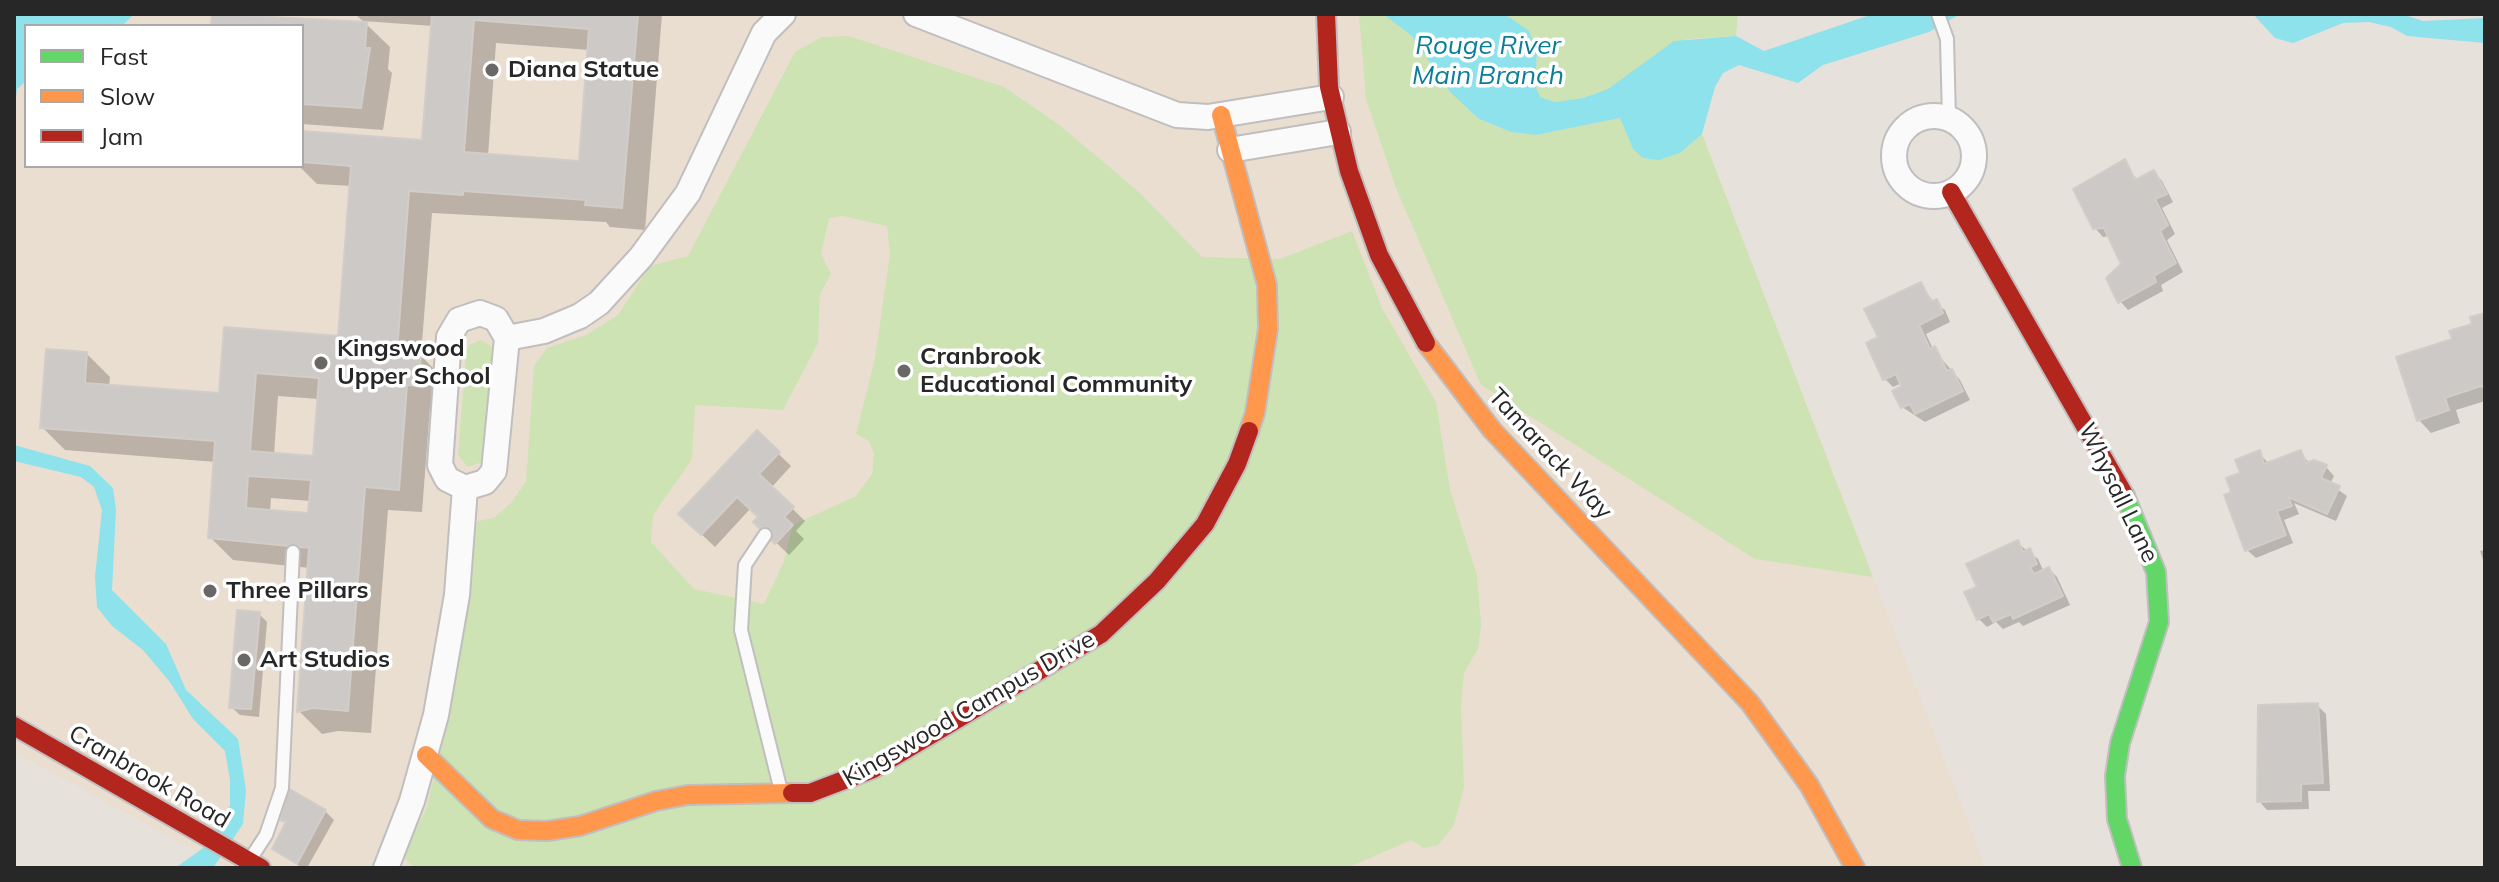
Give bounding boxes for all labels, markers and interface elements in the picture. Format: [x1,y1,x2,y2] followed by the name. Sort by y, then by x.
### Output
[24,24,304,168] legend
[1412,30,1564,92] water label: Rouge River Main Branch
[100,41,148,71] text: Fast
[508,56,659,84] place label: Diana Statue
[483,61,501,79] marker: Diana Statue
[100,81,155,111] text: Slow
[100,121,143,151] text: Jam
[337,335,490,391] place label: Kingswood Upper School
[920,343,1192,399] place label: Cranbrook Educational Community
[312,354,330,372] marker: Kingswood Upper School
[895,362,913,380] marker: Cranbrook Educational Community
[1482,383,1618,525] street label: Tamarack Way
[2072,419,2164,567] street label: Whysall Lane
[226,577,368,605] place label: Three Pillars
[201,582,219,600] marker: Three Pillars
[838,625,1100,793] street label: Kingswood Campus Drive
[260,646,390,674] place label: Art Studios
[235,651,253,669] marker: Art Studios
[63,719,235,835] street label: Cranbrook Road

